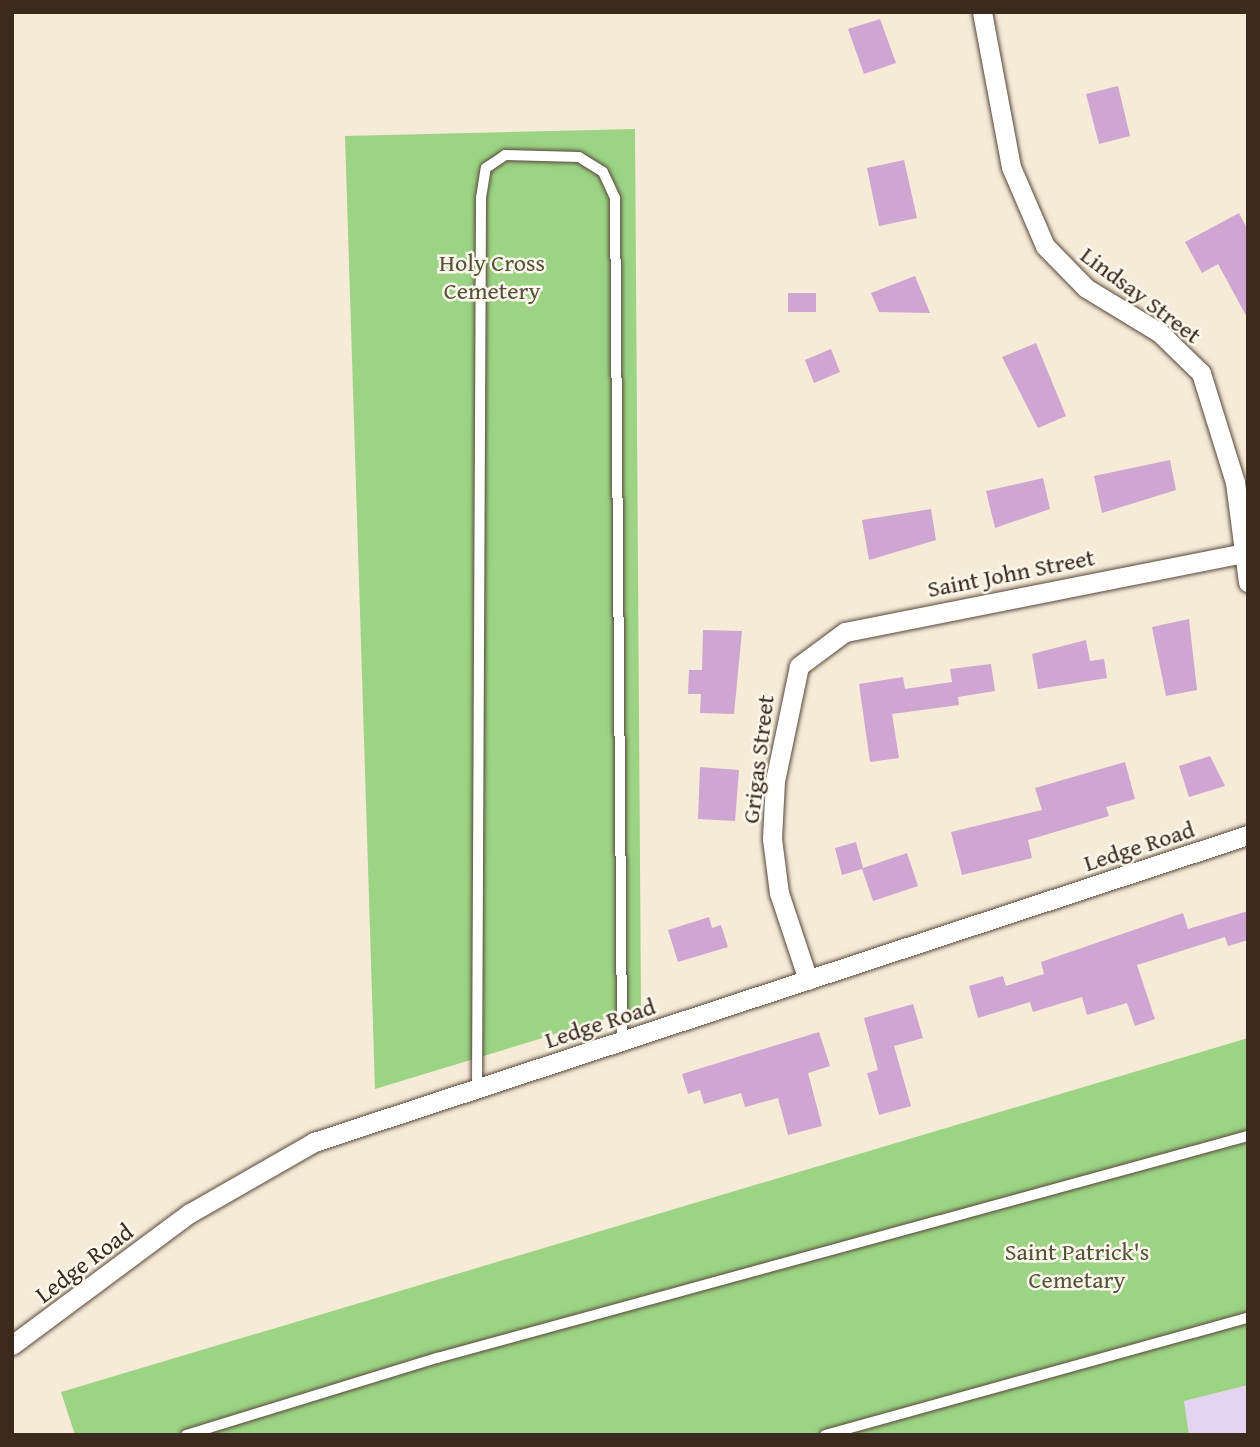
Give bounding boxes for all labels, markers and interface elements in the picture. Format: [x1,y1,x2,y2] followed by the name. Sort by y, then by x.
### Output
[1075,240,1207,350] street label: Lindsay Street
[439,249,545,305] park label: Holy Cross Cemetery
[925,543,1097,603] street label: Saint John Street
[736,693,780,825] street label: Grigas Street
[1080,815,1198,877] street label: Ledge Road
[541,992,659,1054] street label: Ledge Road
[30,1217,138,1309] street label: Ledge Road
[1005,1238,1149,1294] park label: Saint Patrick's Cemetary

